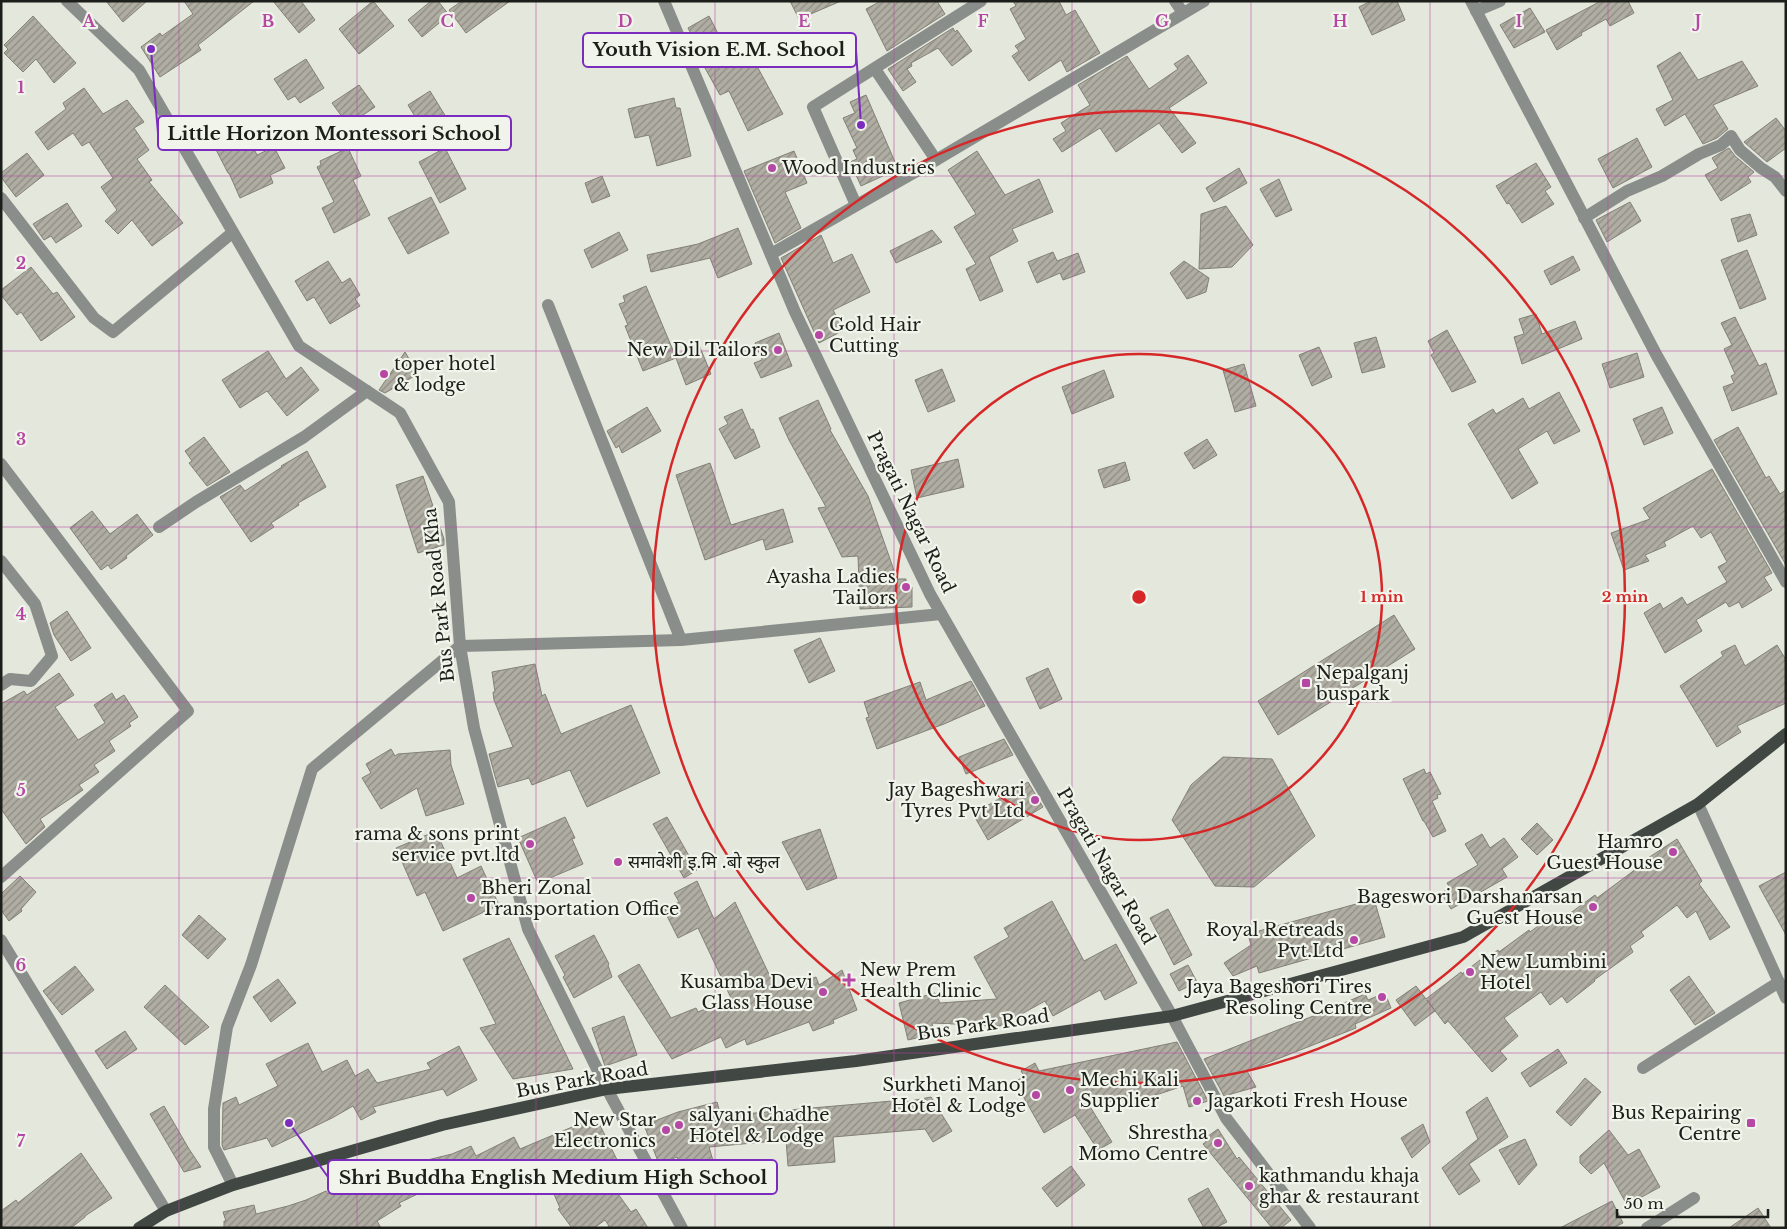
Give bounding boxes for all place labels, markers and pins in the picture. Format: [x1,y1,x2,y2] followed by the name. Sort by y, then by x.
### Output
[583,33,856,67] callout: Youth Vision E.M. School
[158,116,511,150] callout: Little Horizon Montessori School
[781,157,935,179] place label: Wood Industries
[766,162,778,174] marker: Wood Industries
[829,314,921,357] place label: Gold Hair Cutting
[813,329,825,341] marker: Gold Hair Cutting
[627,339,768,361] place label: New Dil Tailors
[772,344,784,356] marker: New Dil Tailors
[394,353,496,396] place label: toper hotel & lodge
[378,368,390,380] marker: toper hotel & lodge
[766,566,896,609] place label: Ayasha Ladies Tailors
[900,581,912,593] marker: Ayasha Ladies Tailors
[1130,588,1148,606] centre of rings
[1315,662,1409,705] place label: Nepalganj buspark
[1300,677,1312,689] marker: Nepalganj buspark
[886,779,1025,822] place label: Jay Bageshwari Tyres Pvt Ltd
[1029,794,1041,806] marker: Jay Bageshwari Tyres Pvt Ltd
[354,823,520,866] place label: rama & sons print service pvt.ltd
[1546,831,1663,874] place label: Hamro Guest House
[524,838,536,850] marker: rama & sons print service pvt.ltd
[1667,846,1679,858] marker: Hamro Guest House
[628,851,781,874] place label: समावेशी इ.मि .बाे स्कुल
[612,856,624,868] marker: समावेशी इ.मि .बाे स्कुल
[481,877,679,920] place label: Bheri Zonal Transportation Office
[1357,886,1583,929] place label: Bageswori Darshanarsan Guest House
[465,892,477,904] marker: Bheri Zonal Transportation Office
[1587,901,1599,913] marker: Bageswori Darshanarsan Guest House
[1206,919,1344,962] place label: Royal Retreads Pvt.Ltd
[1348,934,1360,946] marker: Royal Retreads Pvt.Ltd
[1480,951,1607,994] place label: New Lumbini Hotel
[860,959,982,1002] place label: New Prem Health Clinic
[1464,966,1476,978] marker: New Lumbini Hotel
[680,971,813,1014] place label: Kusamba Devi Glass House
[842,973,856,987] marker: New Prem Health Clinic
[1184,976,1372,1019] place label: Jaya Bageshori Tires Resoling Centre
[817,986,829,998] marker: Kusamba Devi Glass House
[1376,991,1388,1003] marker: Jaya Bageshori Tires Resoling Centre
[1080,1069,1179,1112] place label: Mechi Kali Supplier
[883,1074,1026,1117] place label: Surkheti Manoj Hotel & Lodge
[1064,1084,1076,1096] marker: Mechi Kali Supplier
[1030,1089,1042,1101] marker: Surkheti Manoj Hotel & Lodge
[1205,1090,1408,1112] place label: Jagarkoti Fresh House
[1191,1095,1203,1107] marker: Jagarkoti Fresh House
[1611,1102,1741,1145] place label: Bus Repairing Centre
[689,1104,830,1147] place label: salyani Chadhe Hotel & Lodge
[554,1109,656,1152] place label: New Star Electronics
[1745,1117,1757,1129] marker: Bus Repairing Centre
[673,1119,685,1131] marker: salyani Chadhe Hotel & Lodge
[1078,1122,1208,1165] place label: Shrestha Momo Centre
[660,1124,672,1136] marker: New Star Electronics
[1212,1137,1224,1149] marker: Shrestha Momo Centre
[328,1160,777,1194] callout: Shri Buddha English Medium High School
[1259,1165,1420,1208] place label: kathmandu khaja ghar & restaurant
[1243,1180,1255,1192] marker: kathmandu khaja ghar & restaurant

